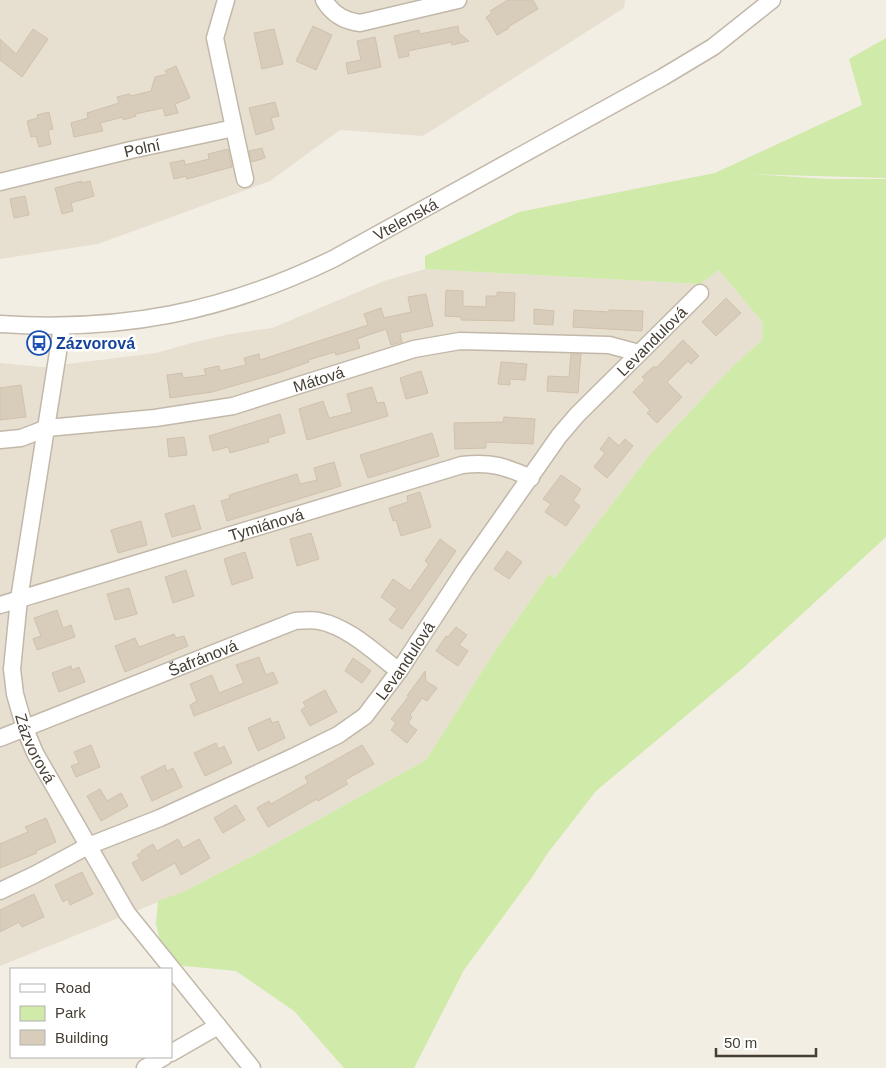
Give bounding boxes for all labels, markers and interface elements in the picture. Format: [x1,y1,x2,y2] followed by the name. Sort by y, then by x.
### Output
[122,135,162,160] street label: Polní
[370,195,440,244] street label: Vtelenská
[613,303,690,379] street label: Levandulová
[26,330,52,356] bus stop icon: Zázvorová
[56,335,135,352] place label: Zázvorová
[291,363,346,395] street label: Mátová
[227,505,306,544] street label: Tymiánová
[372,618,438,703] street label: Levandulová
[165,636,240,679] street label: Šafránová
[13,712,59,786] street label: Zázvorová
[10,968,172,1058] legend
[55,979,91,996] text: Road
[55,1004,86,1021] text: Park
[716,1026,816,1058] scale bar
[55,1029,108,1046] text: Building
[724,1034,757,1051] text: 50 m

